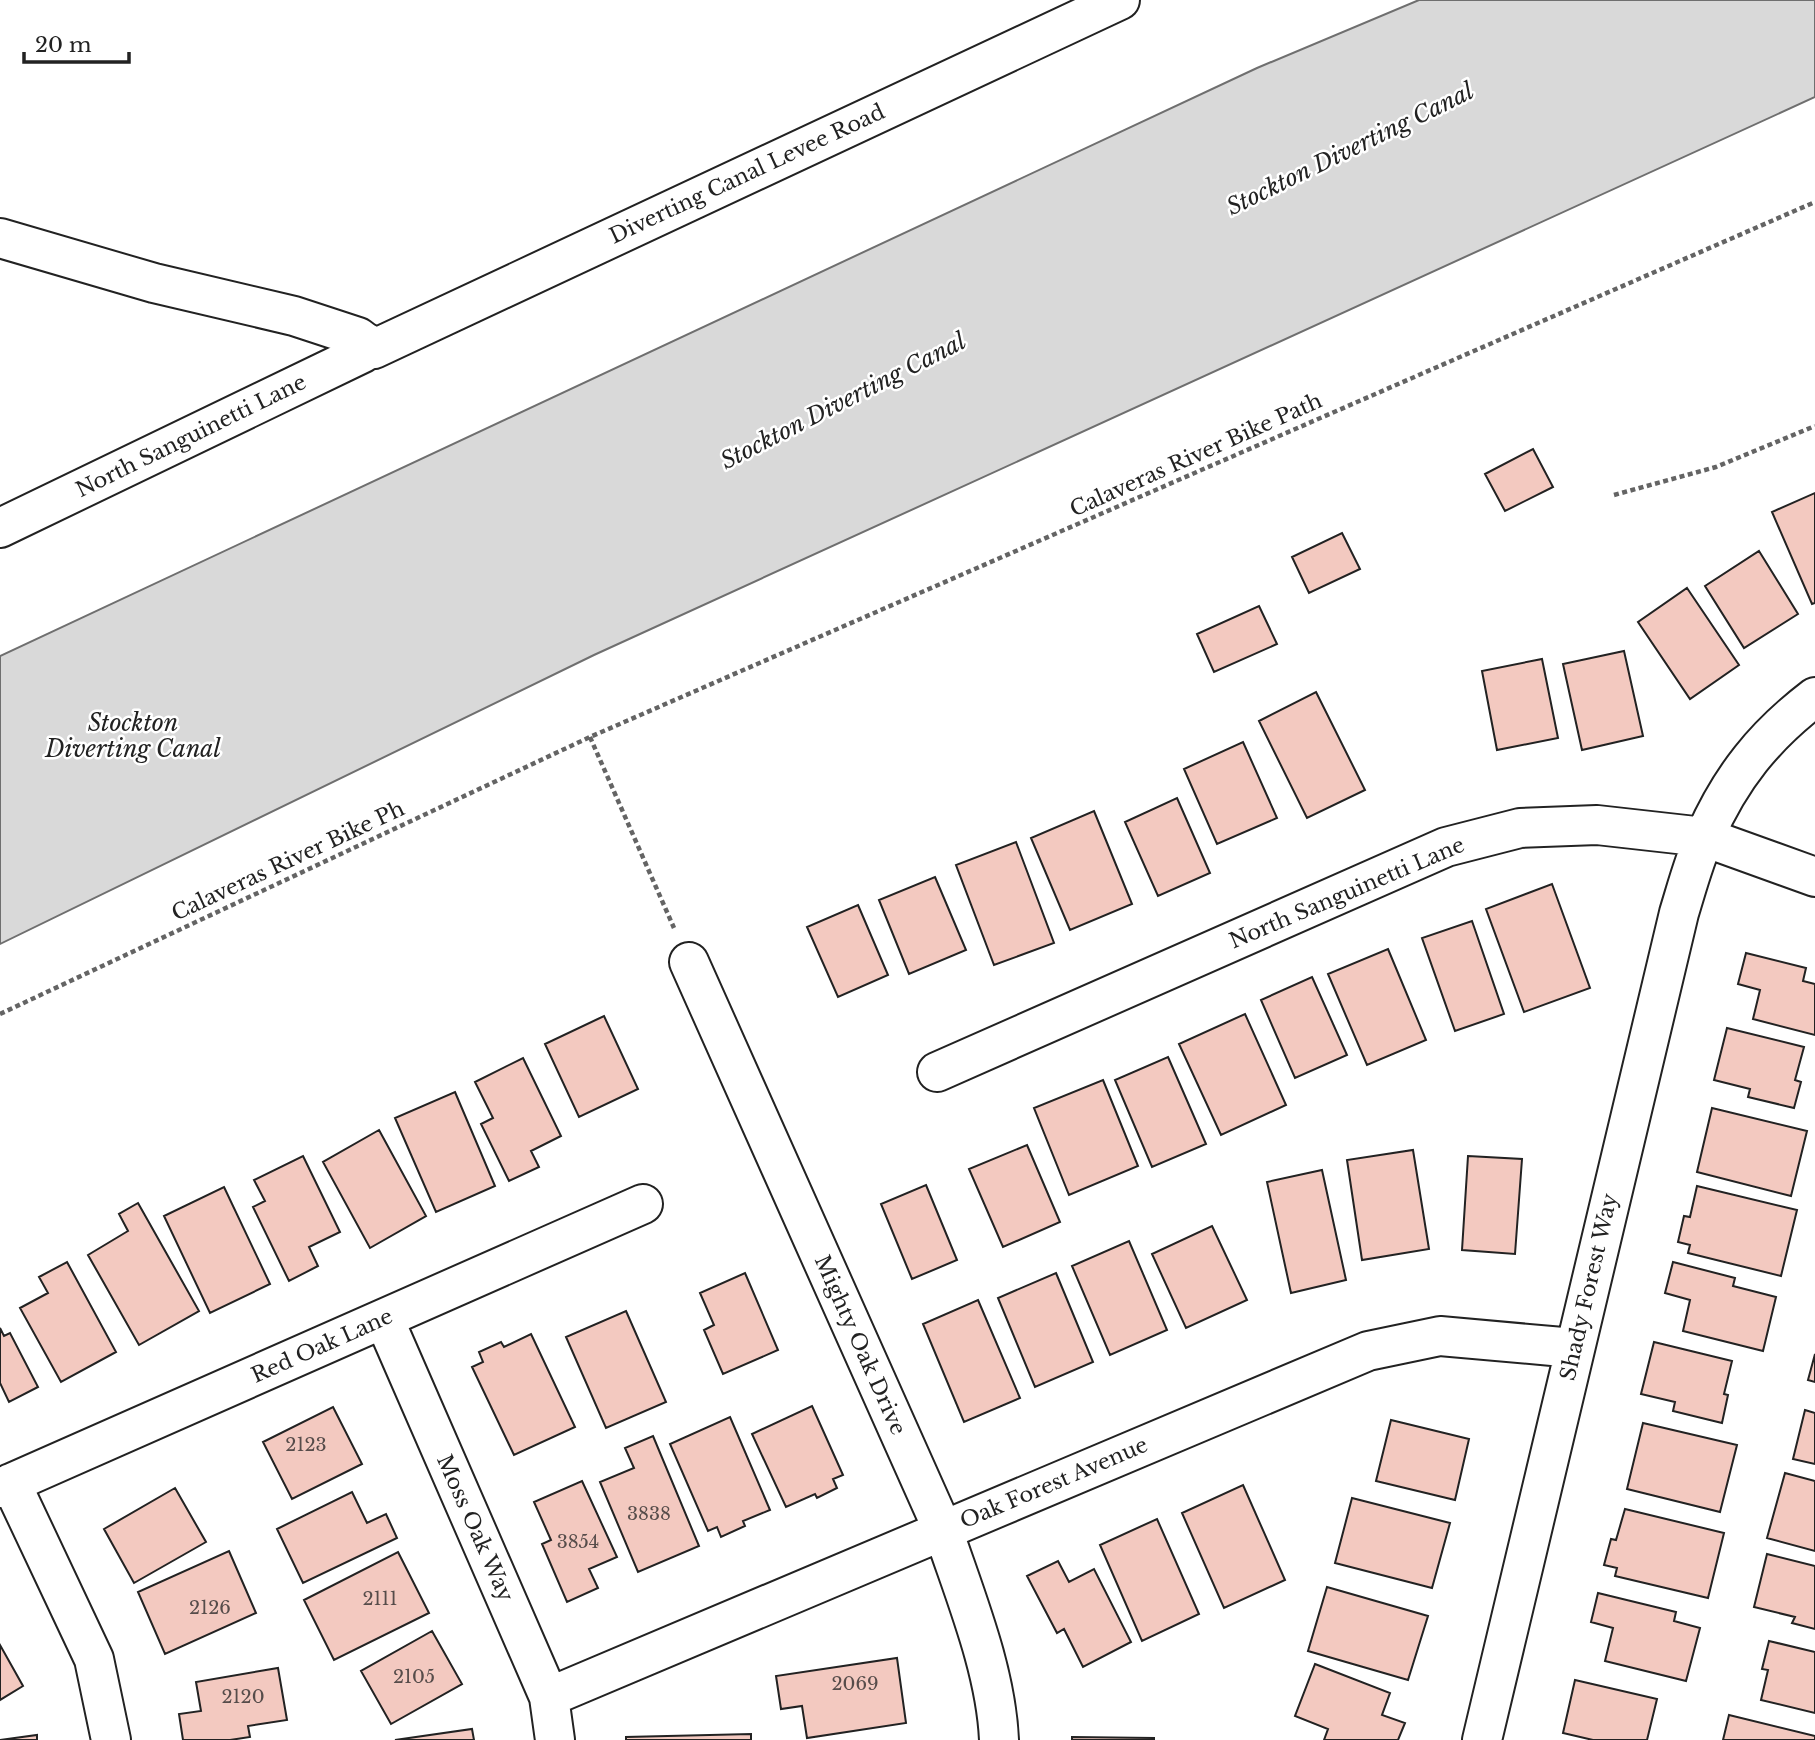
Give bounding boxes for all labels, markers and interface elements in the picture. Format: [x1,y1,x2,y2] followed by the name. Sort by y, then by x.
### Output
[24,21,130,65] scale bar
[35,32,92,58] text: 20 m
[1222,77,1479,221] water label: Stockton Diverting Canal
[605,99,889,249] street label: Diverting Canal Levee Road
[716,327,971,475] water label: Stockton Diverting Canal
[72,369,310,503] street label: North Sanguinetti Lane
[1066,388,1326,522] street label: Calaveras River Bike Path
[44,709,221,763] water label: Stockton Diverting Canal
[167,796,409,926] street label: Calaveras River Bike Ph
[1226,832,1468,954] street label: North Sanguinetti Lane
[1555,1190,1623,1383] street label: Shady Forest Way
[809,1251,911,1439] street label: Mighty Oak Drive
[247,1303,397,1389] street label: Red Oak Lane
[956,1432,1152,1534] street label: Oak Forest Avenue
[285,1434,327,1456] house number: 2123
[431,1451,519,1606] street label: Moss Oak Way
[627,1503,671,1525] house number: 3838
[557,1531,599,1553] house number: 3854
[362,1588,398,1610] house number: 2111
[189,1597,231,1619] house number: 2126
[393,1666,435,1688] house number: 2105
[831,1673,879,1695] house number: 2069
[221,1686,265,1708] house number: 2120

